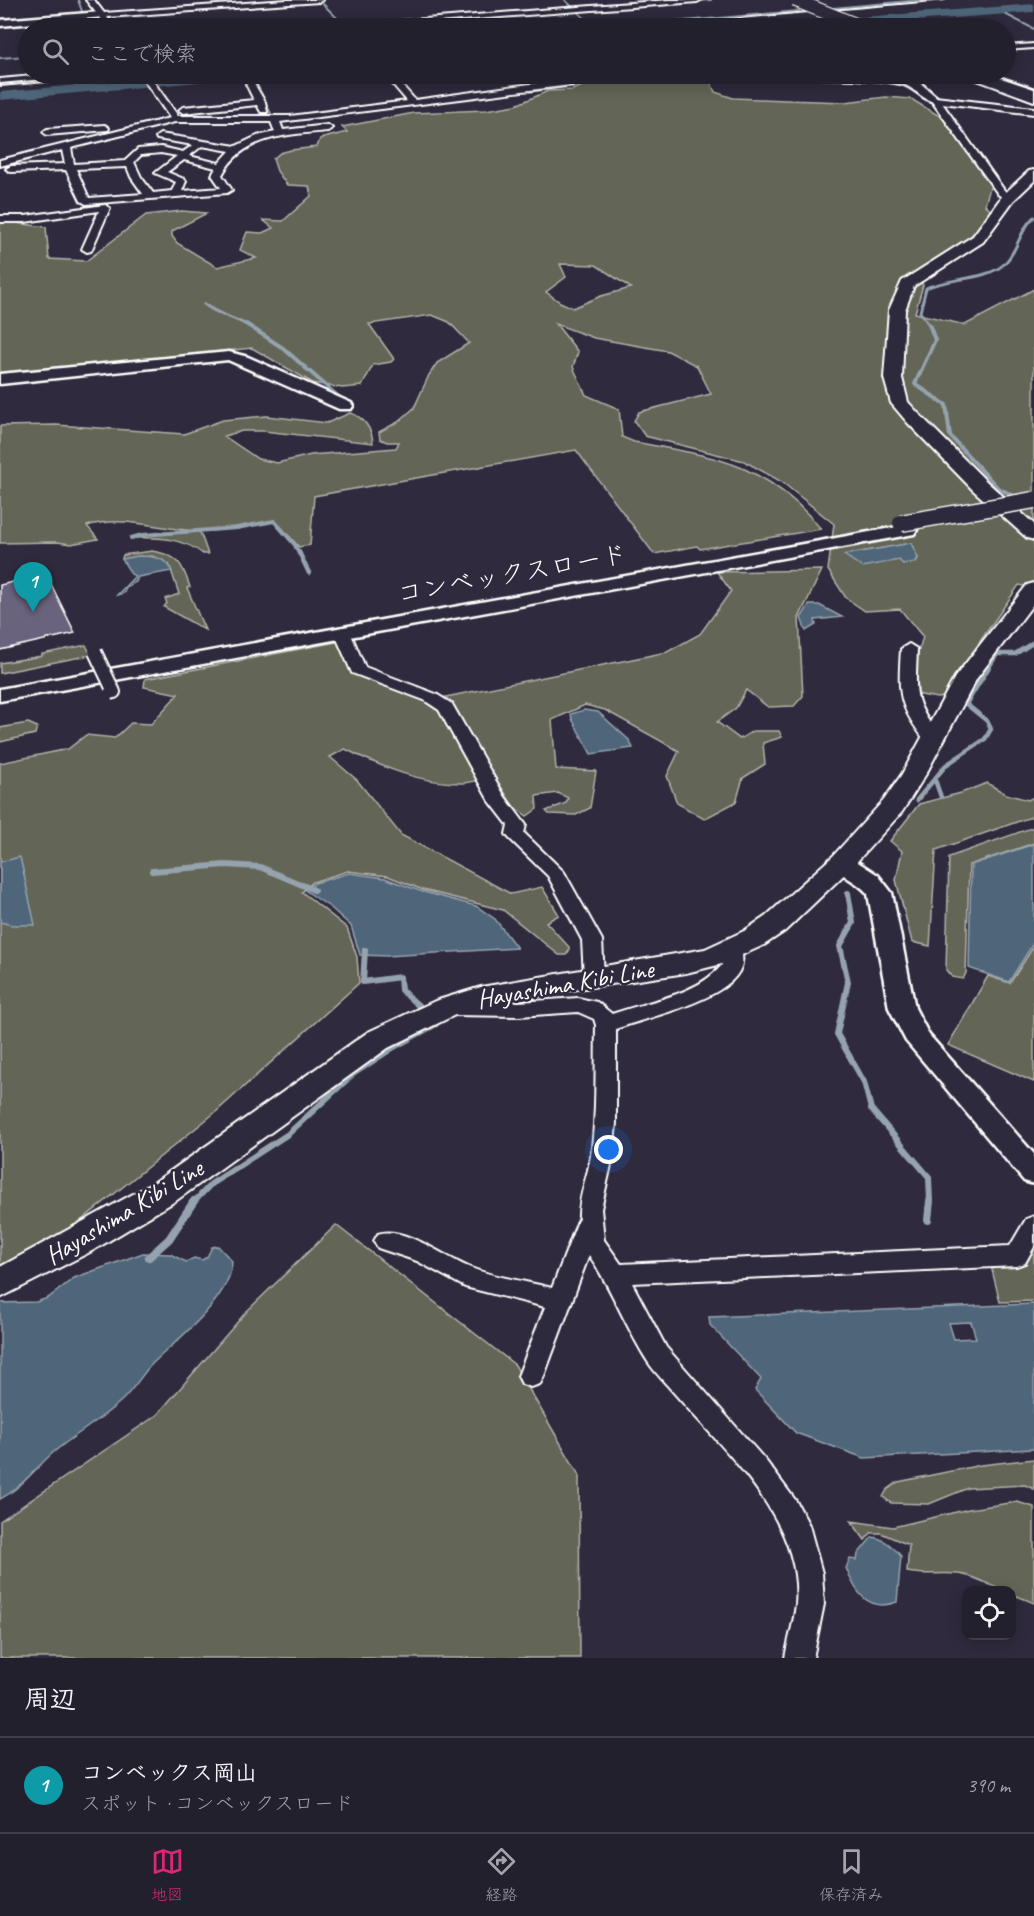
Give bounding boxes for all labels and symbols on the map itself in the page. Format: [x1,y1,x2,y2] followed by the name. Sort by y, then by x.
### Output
[394,537,630,611] street label: コンベックスロード
[14,562,52,612] pin: 1
[474,952,657,1016] street label: Hayashima Kibi Line
[594,1135,623,1164] your location
[39,1151,210,1272] street label: Hayashima Kibi Line

